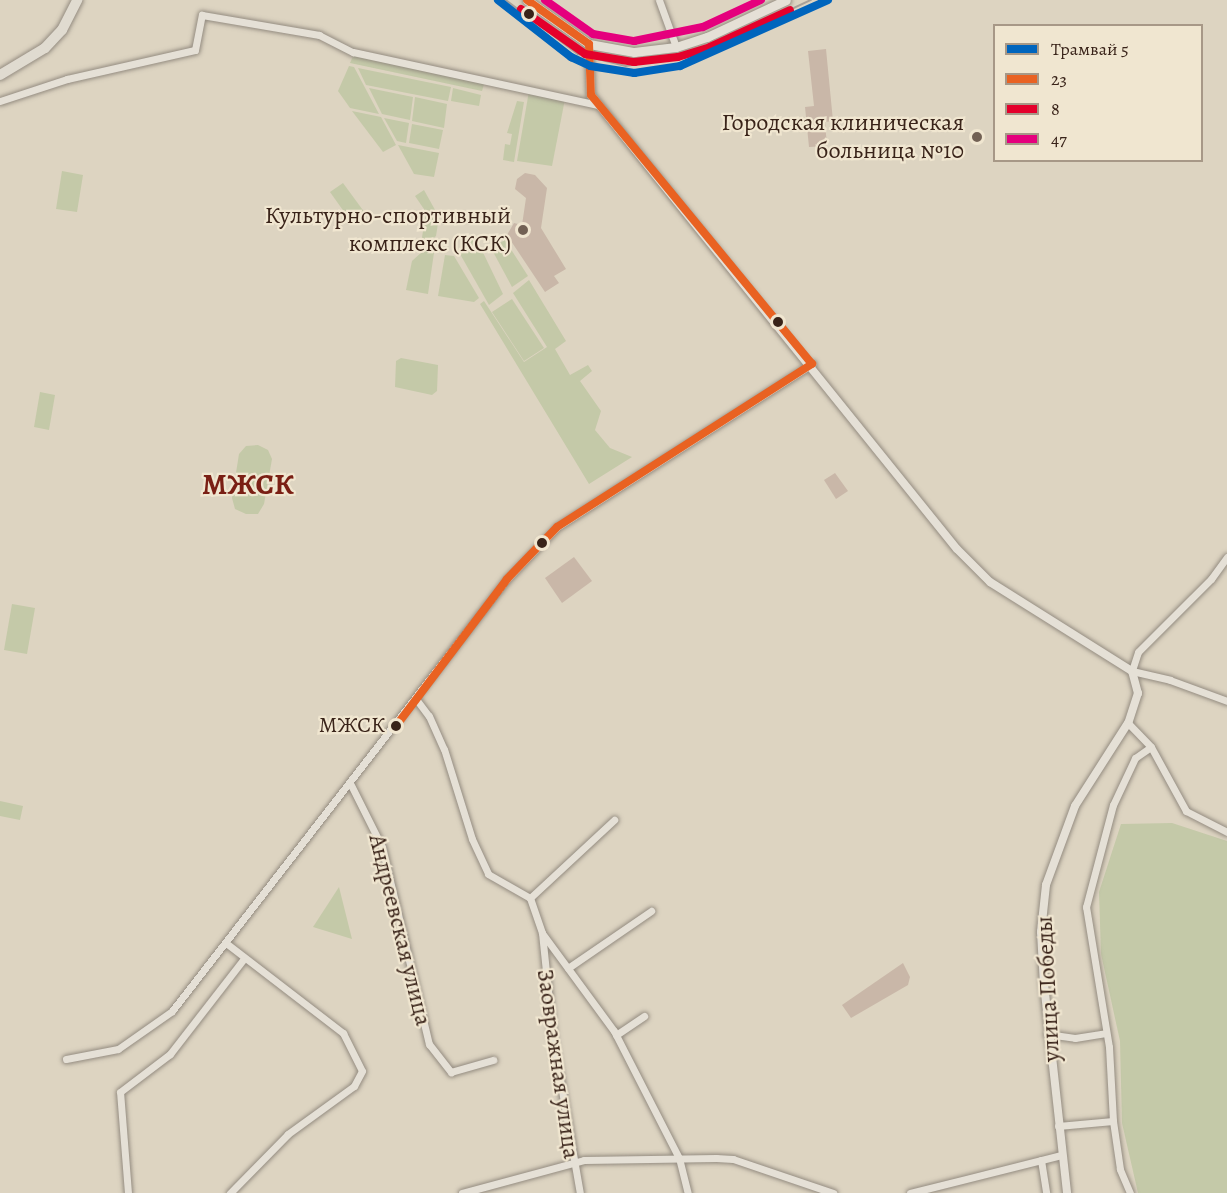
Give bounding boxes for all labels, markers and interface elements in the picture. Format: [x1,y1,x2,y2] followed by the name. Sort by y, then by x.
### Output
[523,8,535,20] unlabelled marker
[993,24,1203,162] legend
[1051,37,1129,61] text: Трамвай 5
[1051,67,1067,91] text: 23
[1051,97,1060,121] text: 8
[721,109,964,165] place label: Городская клиническая больница №10
[1051,127,1067,151] text: 47
[968,128,986,146] marker: Городская клиническая больница №10
[265,202,511,258] place label: Культурно-спортивный комплекс (КСК)
[516,223,530,237] marker: Культурно-спортивный комплекс (КСК)
[772,316,784,328] unlabelled marker
[202,466,294,502] district label: МЖСК
[536,537,548,549] unlabelled marker
[319,713,385,739] place label: МЖСК
[390,720,402,732] marker: МЖСК
[362,831,438,1029] street label: Андреевская улица
[1030,915,1066,1063] street label: улица Победы
[530,967,586,1161] street label: Заовражная улица

